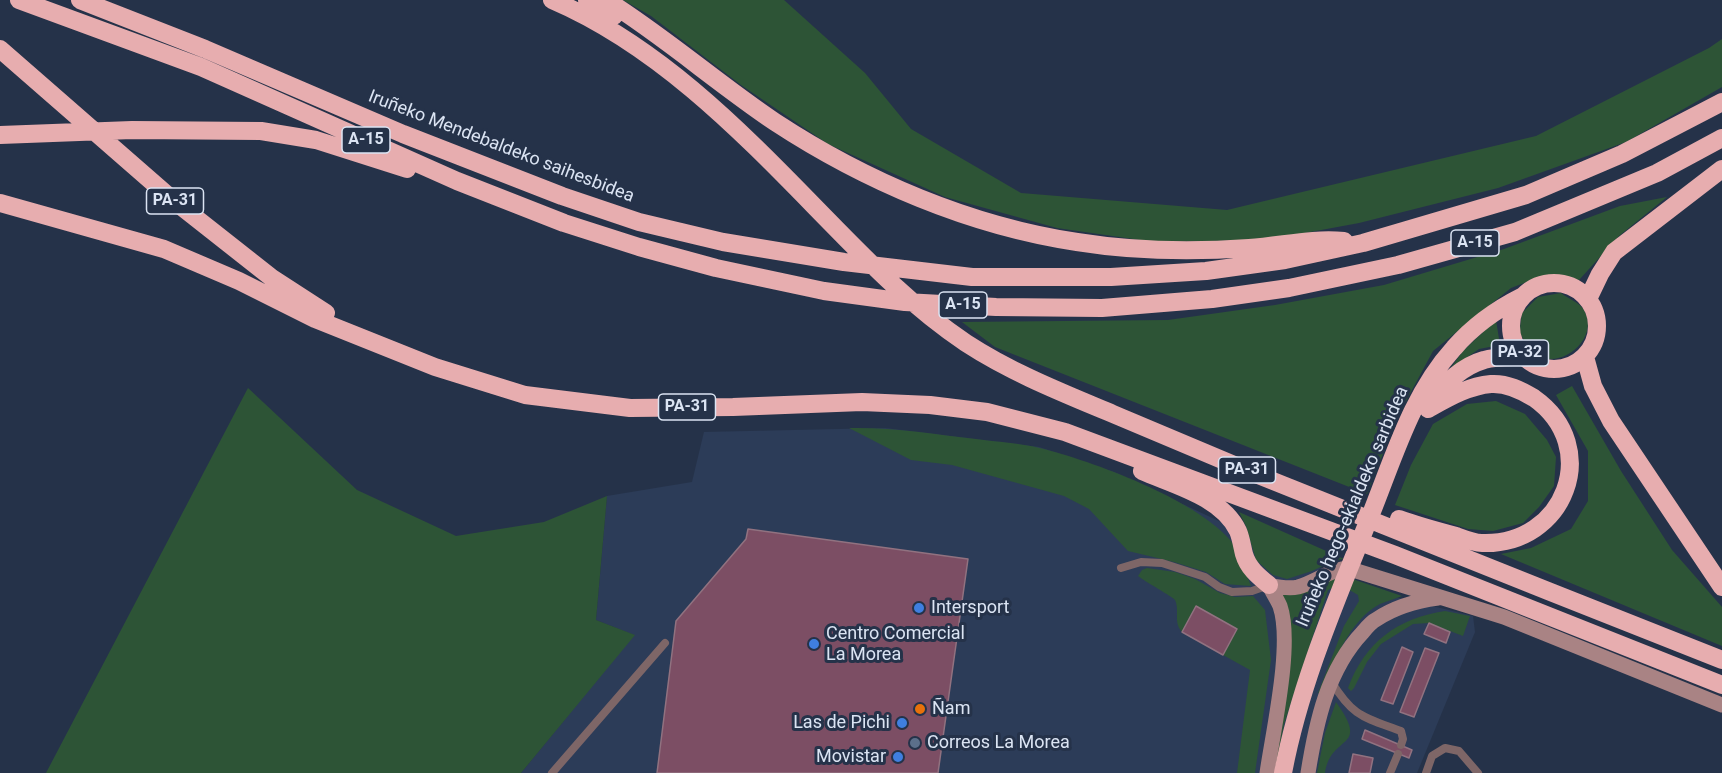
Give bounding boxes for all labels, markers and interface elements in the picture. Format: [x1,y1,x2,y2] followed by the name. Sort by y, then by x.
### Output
[365,86,637,208] street label: Iruñeko Mendebaldeko saihesbidea
[342,127,390,153] road number: A-15
[146,188,204,214] road number: PA-31
[1451,230,1499,256] road number: A-15
[939,292,987,318] road number: A-15
[1492,340,1549,366] road number: PA-32
[1292,384,1414,630] street label: Iruñeko hego-ekialdeko sarbidea
[658,394,716,420] road number: PA-31
[1218,457,1276,483] road number: PA-31
[931,597,1009,619] place label: Intersport
[912,601,926,615] marker: Intersport
[826,623,965,666] place label: Centro Comercial La Morea
[807,637,821,651] marker: Centro Comercial La Morea
[932,698,970,720] place label: Ñam
[913,702,927,716] marker: Ñam
[793,712,890,734] place label: Las de Pichi
[895,716,909,730] marker: Las de Pichi
[927,732,1070,754] place label: Correos La Morea
[908,736,922,750] marker: Correos La Morea
[816,746,886,768] place label: Movistar
[891,750,905,764] marker: Movistar

